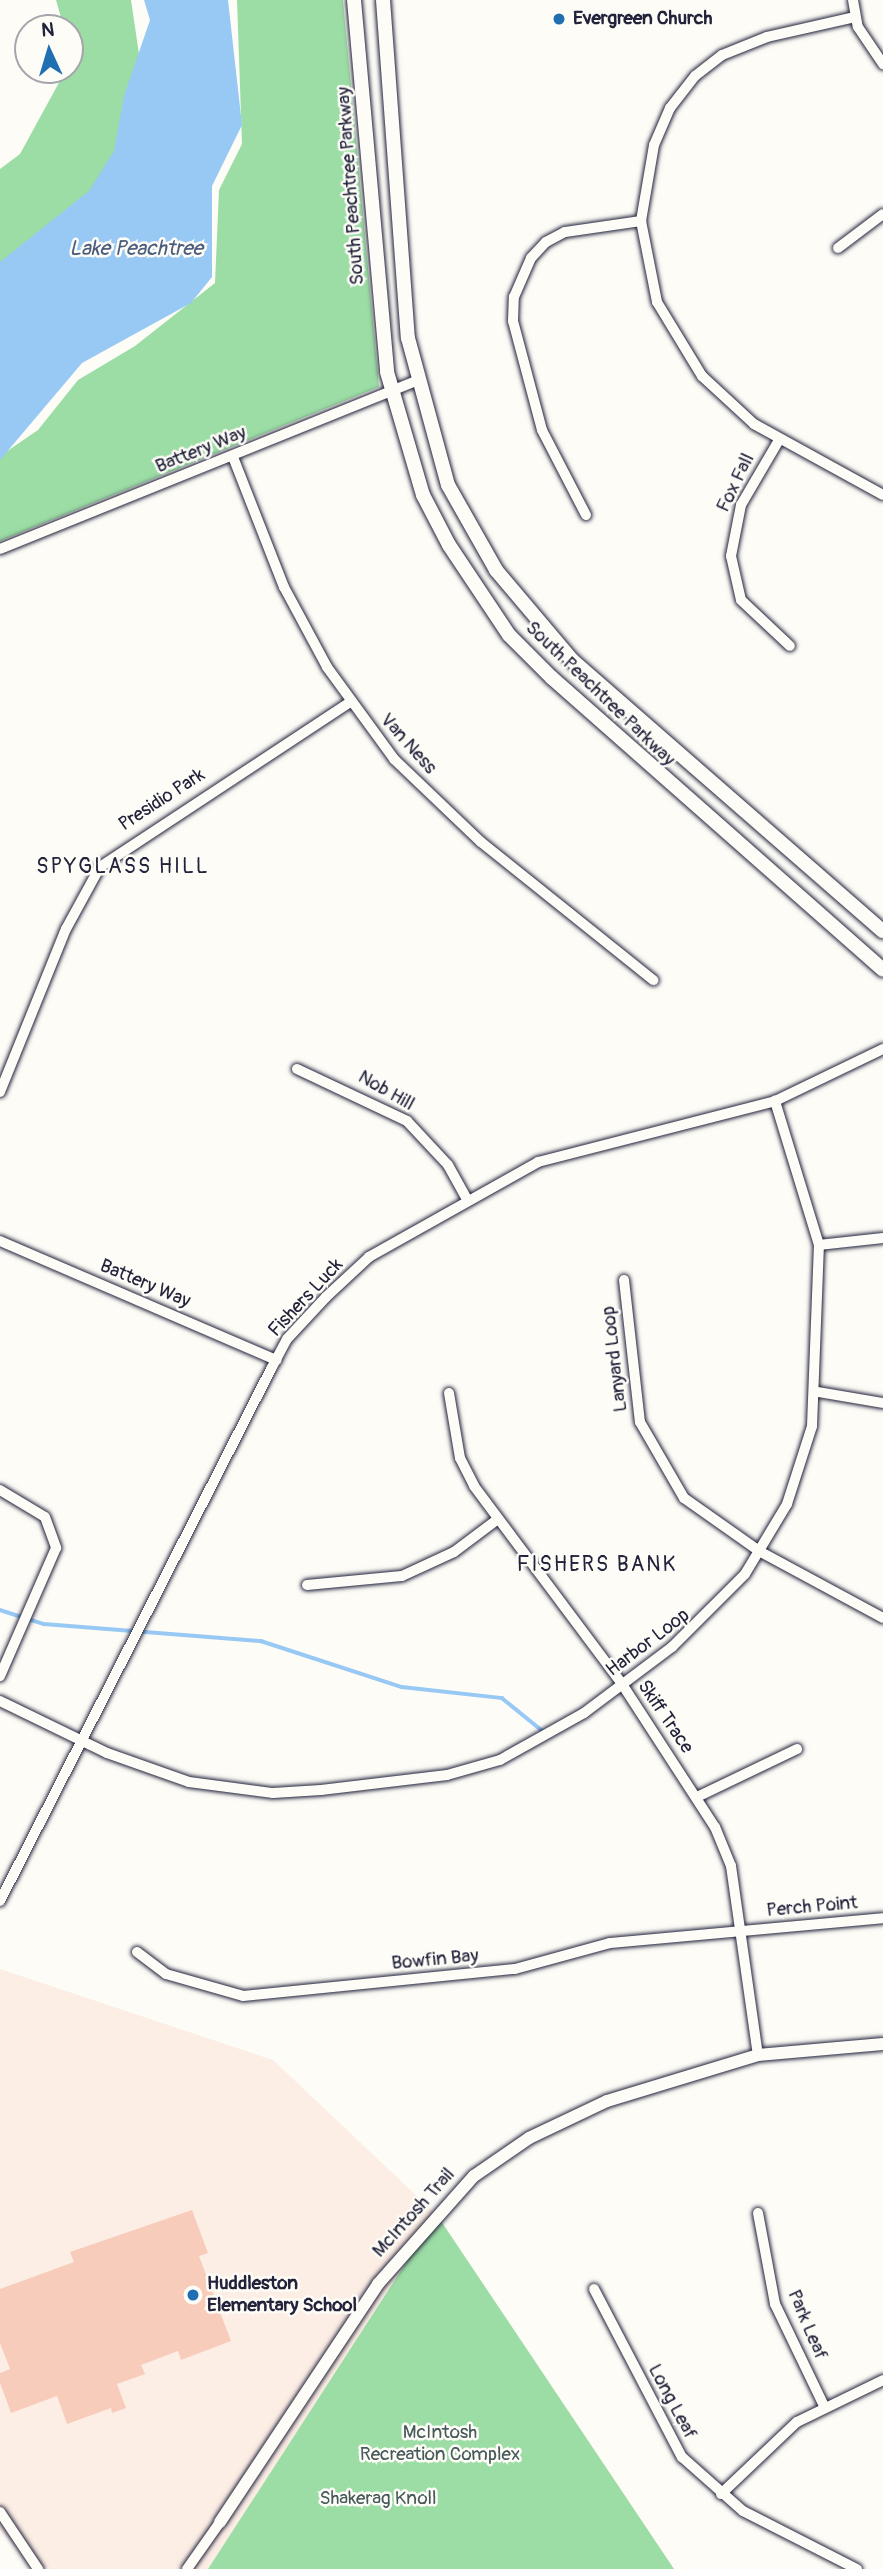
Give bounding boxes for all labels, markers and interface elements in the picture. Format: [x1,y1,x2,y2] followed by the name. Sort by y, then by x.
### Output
[573,8,712,30] place label: Evergreen Church
[551,11,567,27] marker: Evergreen Church
[14,14,84,84] north arrow
[40,18,55,42] text: N
[333,86,369,286] street label: South Peachtree Parkway
[69,236,203,262] water label: Lake Peachtree
[152,421,250,479] street label: Battery Way
[712,450,760,516] street label: Fox Fall
[521,617,679,771] street label: South Peachtree Parkway
[375,709,441,779] street label: Van Ness
[115,764,209,836] street label: Presidio Park
[38,854,208,880] district label: SPYGLASS HILL
[354,1066,418,1116] street label: Nob Hill
[264,1254,348,1342] street label: Fishers Luck
[96,1255,194,1313] street label: Battery Way
[597,1305,633,1413] street label: Lanyard Loop
[518,1552,676,1578] district label: FISHERS BANK
[602,1604,694,1682] street label: Harbor Loop
[632,1676,698,1758] street label: Skiff Trace
[765,1892,859,1922] street label: Perch Point
[391,1945,479,1975] street label: Bowfin Bay
[368,2164,460,2262] street label: McIntosh Trail
[207,2273,357,2317] place label: Huddleston Elementary School
[782,2286,832,2364] street label: Park Leaf
[185,2287,201,2303] marker: Huddleston Elementary School
[643,2361,701,2443] street label: Long Leaf
[360,2422,520,2466] park label: McIntosh Recreation Complex
[319,2488,437,2510] park label: Shakerag Knoll

